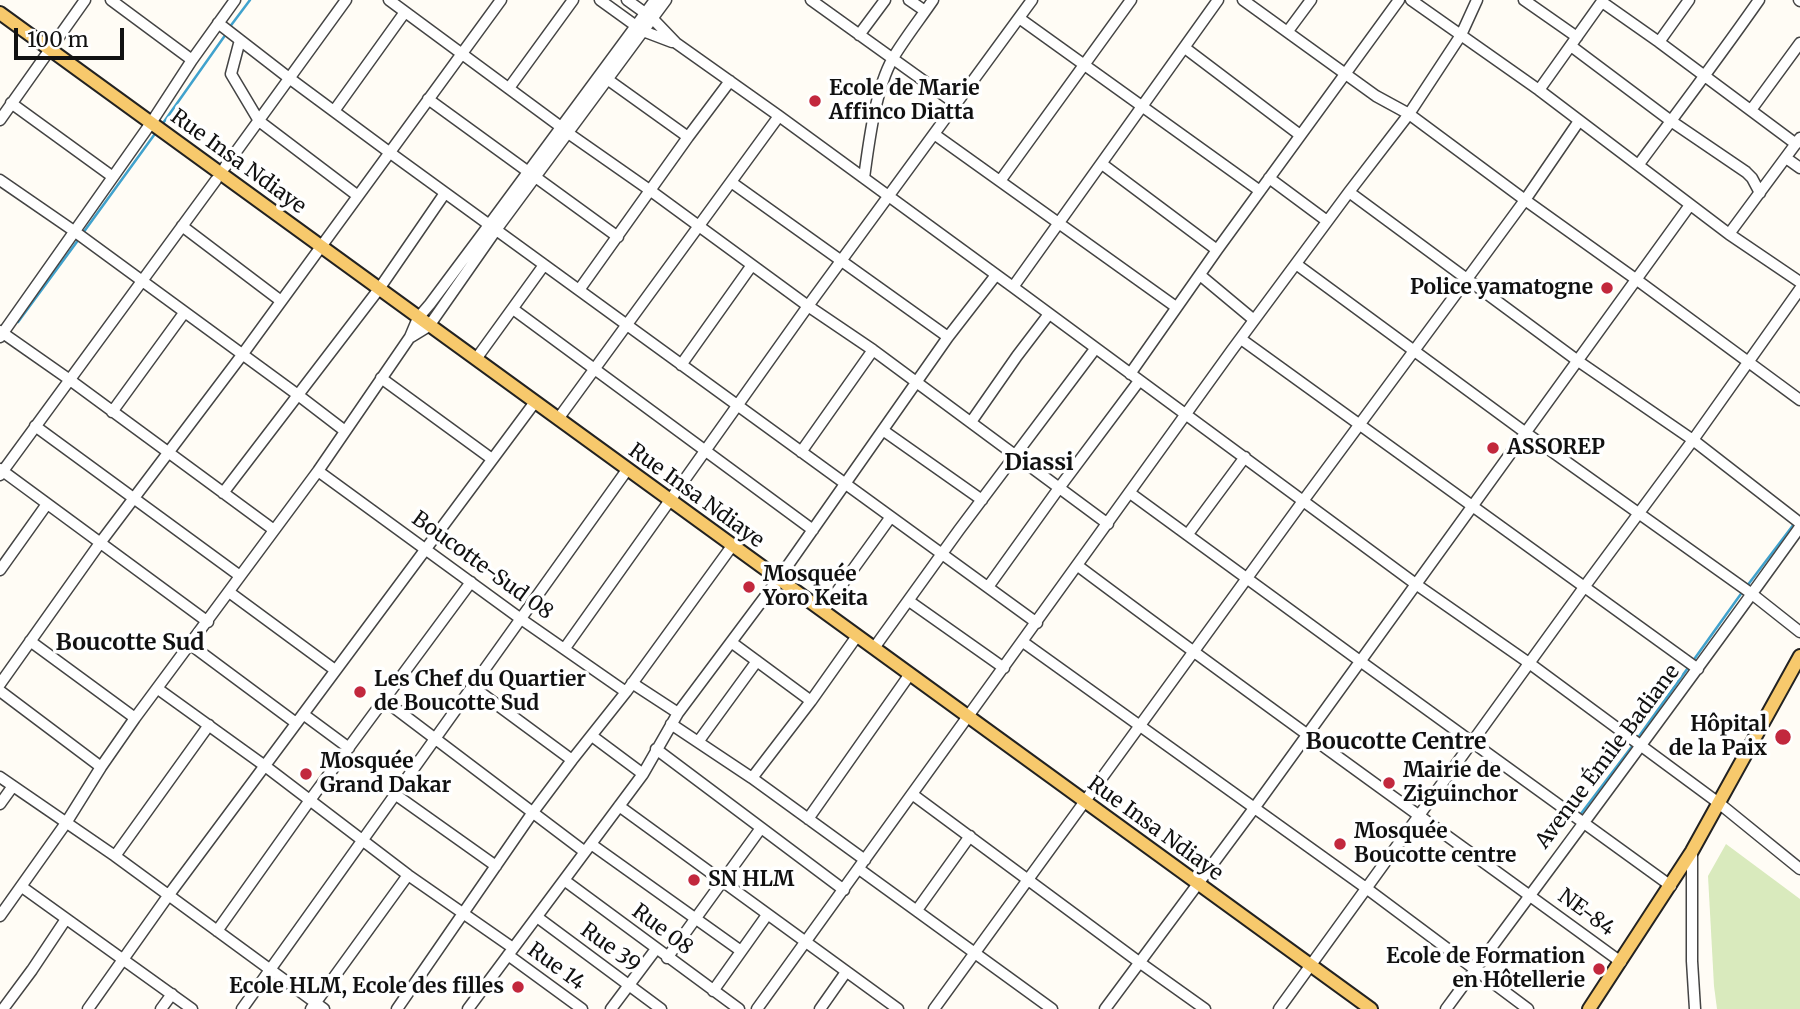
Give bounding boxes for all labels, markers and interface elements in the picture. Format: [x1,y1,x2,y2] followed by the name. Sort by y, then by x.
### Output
[18,14,128,58] scale bar
[27,26,89,53] text: 100 m
[829,76,980,126] place label: Ecole de Marie Affinco Diatta
[807,93,823,109] marker: Ecole de Marie Affinco Diatta
[165,104,311,220] street label: Rue Insa Ndiaye
[1410,275,1593,301] place label: Police yamatogne
[1599,280,1615,296] marker: Police yamatogne
[1507,435,1605,461] place label: ASSOREP
[623,438,769,554] street label: Rue Insa Ndiaye
[1485,440,1501,456] marker: ASSOREP
[1004,449,1074,477] district label: Diassi
[407,506,557,626] street label: Boucotte-Sud 08
[763,562,868,612] place label: Mosquée Yoro Keita
[741,579,757,595] marker: Mosquée Yoro Keita
[56,629,204,657] district label: Boucotte Sud
[1531,660,1685,854] street label: Avenue Émile Badiane
[374,667,586,717] place label: Les Chef du Quartier de Boucotte Sud
[352,684,368,700] marker: Les Chef du Quartier de Boucotte Sud
[1669,712,1767,762] place label: Hôpital de la Paix
[1773,727,1793,747] marker: Hôpital de la Paix
[1305,728,1487,756] district label: Boucotte Centre
[320,749,451,799] place label: Mosquée Grand Dakar
[1403,758,1518,808] place label: Mairie de Ziguinchor
[298,766,314,782] marker: Mosquée Grand Dakar
[1082,771,1228,887] street label: Rue Insa Ndiaye
[1381,775,1397,791] marker: Mairie de Ziguinchor
[1354,819,1516,869] place label: Mosquée Boucotte centre
[1332,836,1348,852] marker: Mosquée Boucotte centre
[708,867,794,893] place label: SN HLM
[686,872,702,888] marker: SN HLM
[1553,884,1619,942] street label: NE-84
[627,899,697,961] street label: Rue 08
[575,918,645,978] street label: Rue 39
[522,938,590,996] street label: Rue 14
[1386,944,1585,994] place label: Ecole de Formation en Hôtellerie
[1591,961,1607,977] marker: Ecole de Formation en Hôtellerie
[229,974,504,1000] place label: Ecole HLM, Ecole des filles
[510,979,526,995] marker: Ecole HLM, Ecole des filles

